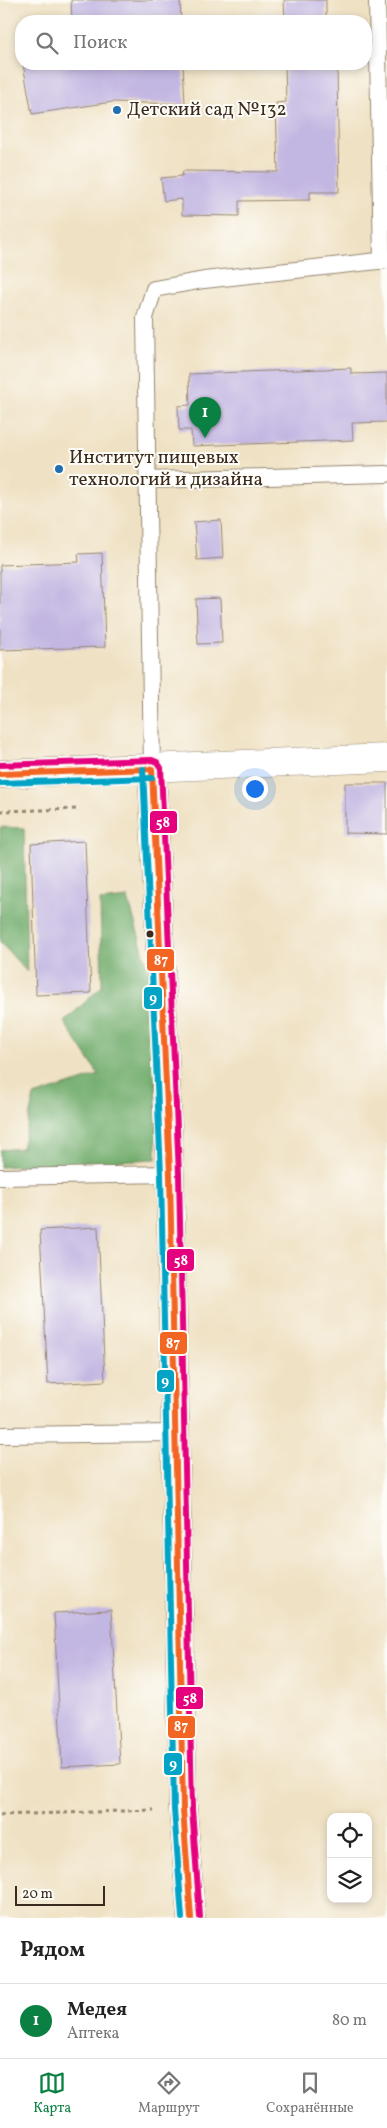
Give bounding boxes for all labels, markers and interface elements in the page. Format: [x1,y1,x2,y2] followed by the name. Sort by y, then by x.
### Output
[15,15,372,70] search box
[33,29,61,57] icon: search
[73,30,127,56] text: Поиск
[127,97,287,123] place label: Детский сад №132
[111,104,123,116] marker: Детский сад №132
[189,397,221,438] pin: 1
[69,445,263,493] place label: Институт пищевых технологий и дизайна
[53,463,65,475] marker: Институт пищевых технологий и дизайна
[242,776,268,802] your location
[149,810,178,834] line badge: 58
[156,814,170,833] text: 58
[145,929,155,939] unlabelled marker
[146,948,175,972] line badge: 87
[154,952,168,971] text: 87
[143,986,163,1010] line badge: 9
[149,990,157,1009] text: 9
[166,1248,195,1272] line badge: 58
[174,1252,188,1271] text: 58
[159,1331,188,1355] line badge: 87
[166,1335,180,1354] text: 87
[156,1369,175,1393] line badge: 9
[161,1373,169,1392] text: 9
[175,1686,204,1710] line badge: 58
[183,1690,197,1709] text: 58
[167,1715,196,1739] line badge: 87
[174,1718,188,1737] text: 87
[163,1752,183,1776] line badge: 9
[169,1756,177,1775] text: 9
[327,1813,372,1903] map controls
[327,1813,372,1858] button: locate
[327,1858,372,1903] button: layers
[15,1883,105,1906] scale bar
[22,1885,53,1904] text: 20 m
[20,1936,85,1965] text: Рядом
[67,1997,127,2023] text: Медея
[33,2010,39,2032] text: 1
[332,2010,367,2032] text: 80 m
[67,2023,120,2045] text: Аптека
[33,2069,71,2118] tab: Карта
[138,2069,200,2118] tab: Маршрут
[266,2069,354,2118] tab: Сохранённые

